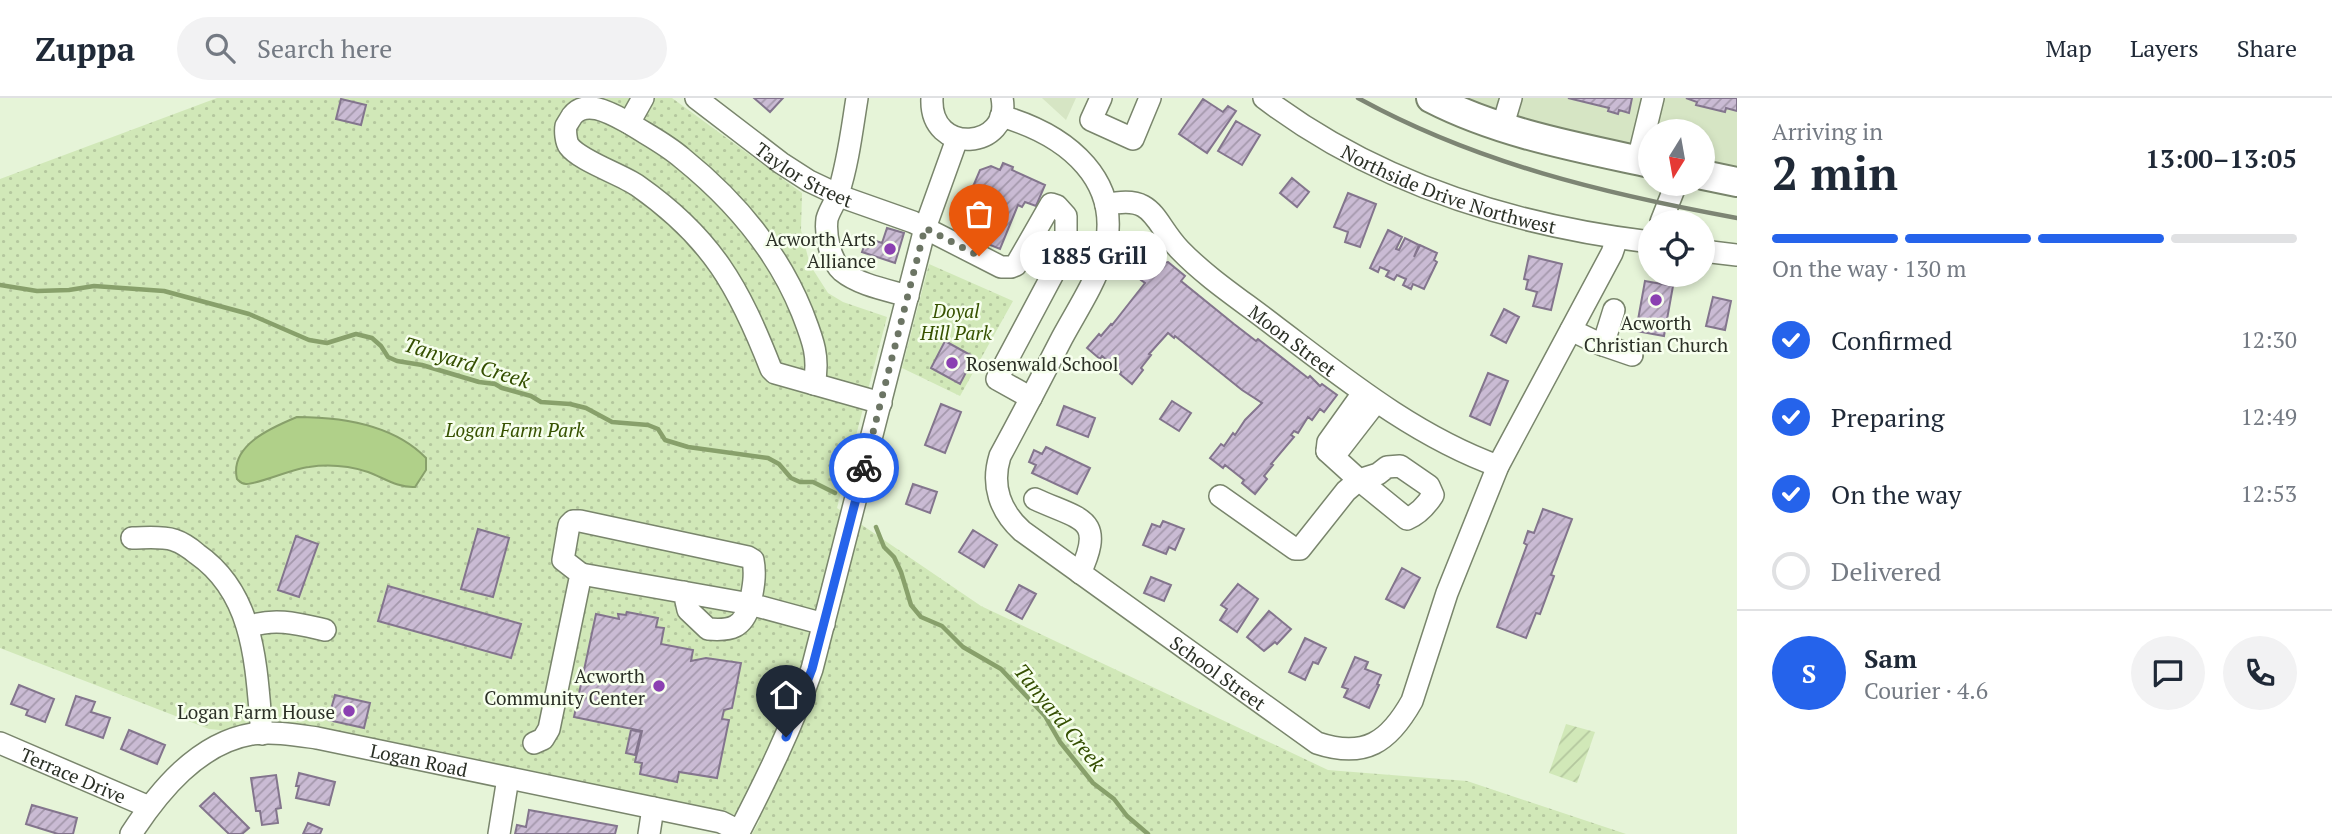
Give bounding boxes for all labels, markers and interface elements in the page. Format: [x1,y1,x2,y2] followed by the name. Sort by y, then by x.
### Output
[177,17,667,80] search box
[35,27,135,70] text: Zuppa
[201,29,239,67] icon: search
[257,31,392,65] text: Search here
[2045,32,2092,64] text: Map
[2130,32,2199,64] text: Layers
[2237,32,2297,64] text: Share
[1772,116,1883,147] text: Arriving in
[1638,119,1715,196] north arrow
[1638,119,1715,287] map controls
[751,136,856,212] street label: Taylor Street
[1337,138,1559,238] street label: Northside Drive Northwest
[2145,141,2297,175] text: 13:00–13:05
[1772,142,1898,203] text: 2 min
[949,184,1009,256] pin
[960,195,998,233] icon: bag
[1638,210,1715,287] button: locate
[765,226,876,273] place label: Acworth Arts Alliance
[1021,232,1168,280] callout: 1885 Grill
[1040,240,1147,271] text: 1885 Grill
[882,241,898,257] marker: Acworth Arts Alliance
[1772,253,1966,284] text: On the way · 130 m
[1648,292,1664,308] marker: Acworth Christian Church
[919,298,993,345] park label: Doyal Hill Park
[1244,299,1342,381] street label: Moon Street
[1584,310,1728,357] place label: Acworth Christian Church
[1772,321,1810,359] icon: check
[1831,323,1952,357] text: Confirmed
[2240,324,2297,355] text: 12:30
[401,330,534,395] water label: Tanyard Creek
[966,351,1119,376] place label: Rosenwald School
[944,355,960,371] marker: Rosenwald School
[1772,398,1810,436] icon: check
[1831,400,1944,434] text: Preparing
[2240,401,2297,432] text: 12:49
[444,417,586,442] park label: Logan Farm Park
[829,433,899,503] courier
[845,449,883,487] icon: bike
[1772,475,1810,513] icon: check
[1831,477,1962,511] text: On the way
[2240,478,2297,509] text: 12:53
[1831,554,1941,588] text: Delivered
[1166,629,1271,715] street label: School Street
[2131,636,2205,710] button: chat
[2223,636,2297,710] button: phone
[1864,641,1917,675] text: Sam
[1802,656,1816,690] text: S
[1008,657,1112,777] water label: Tanyard Creek
[484,663,646,710] place label: Acworth Community Center
[756,665,816,737] pin
[1864,675,1988,706] text: Courier · 4.6
[767,676,805,714] icon: home
[651,678,667,694] marker: Acworth Community Center
[177,699,335,724] place label: Logan Farm House
[341,703,357,719] marker: Logan Farm House
[368,737,470,782] street label: Logan Road
[17,741,130,808] street label: Terrace Drive

